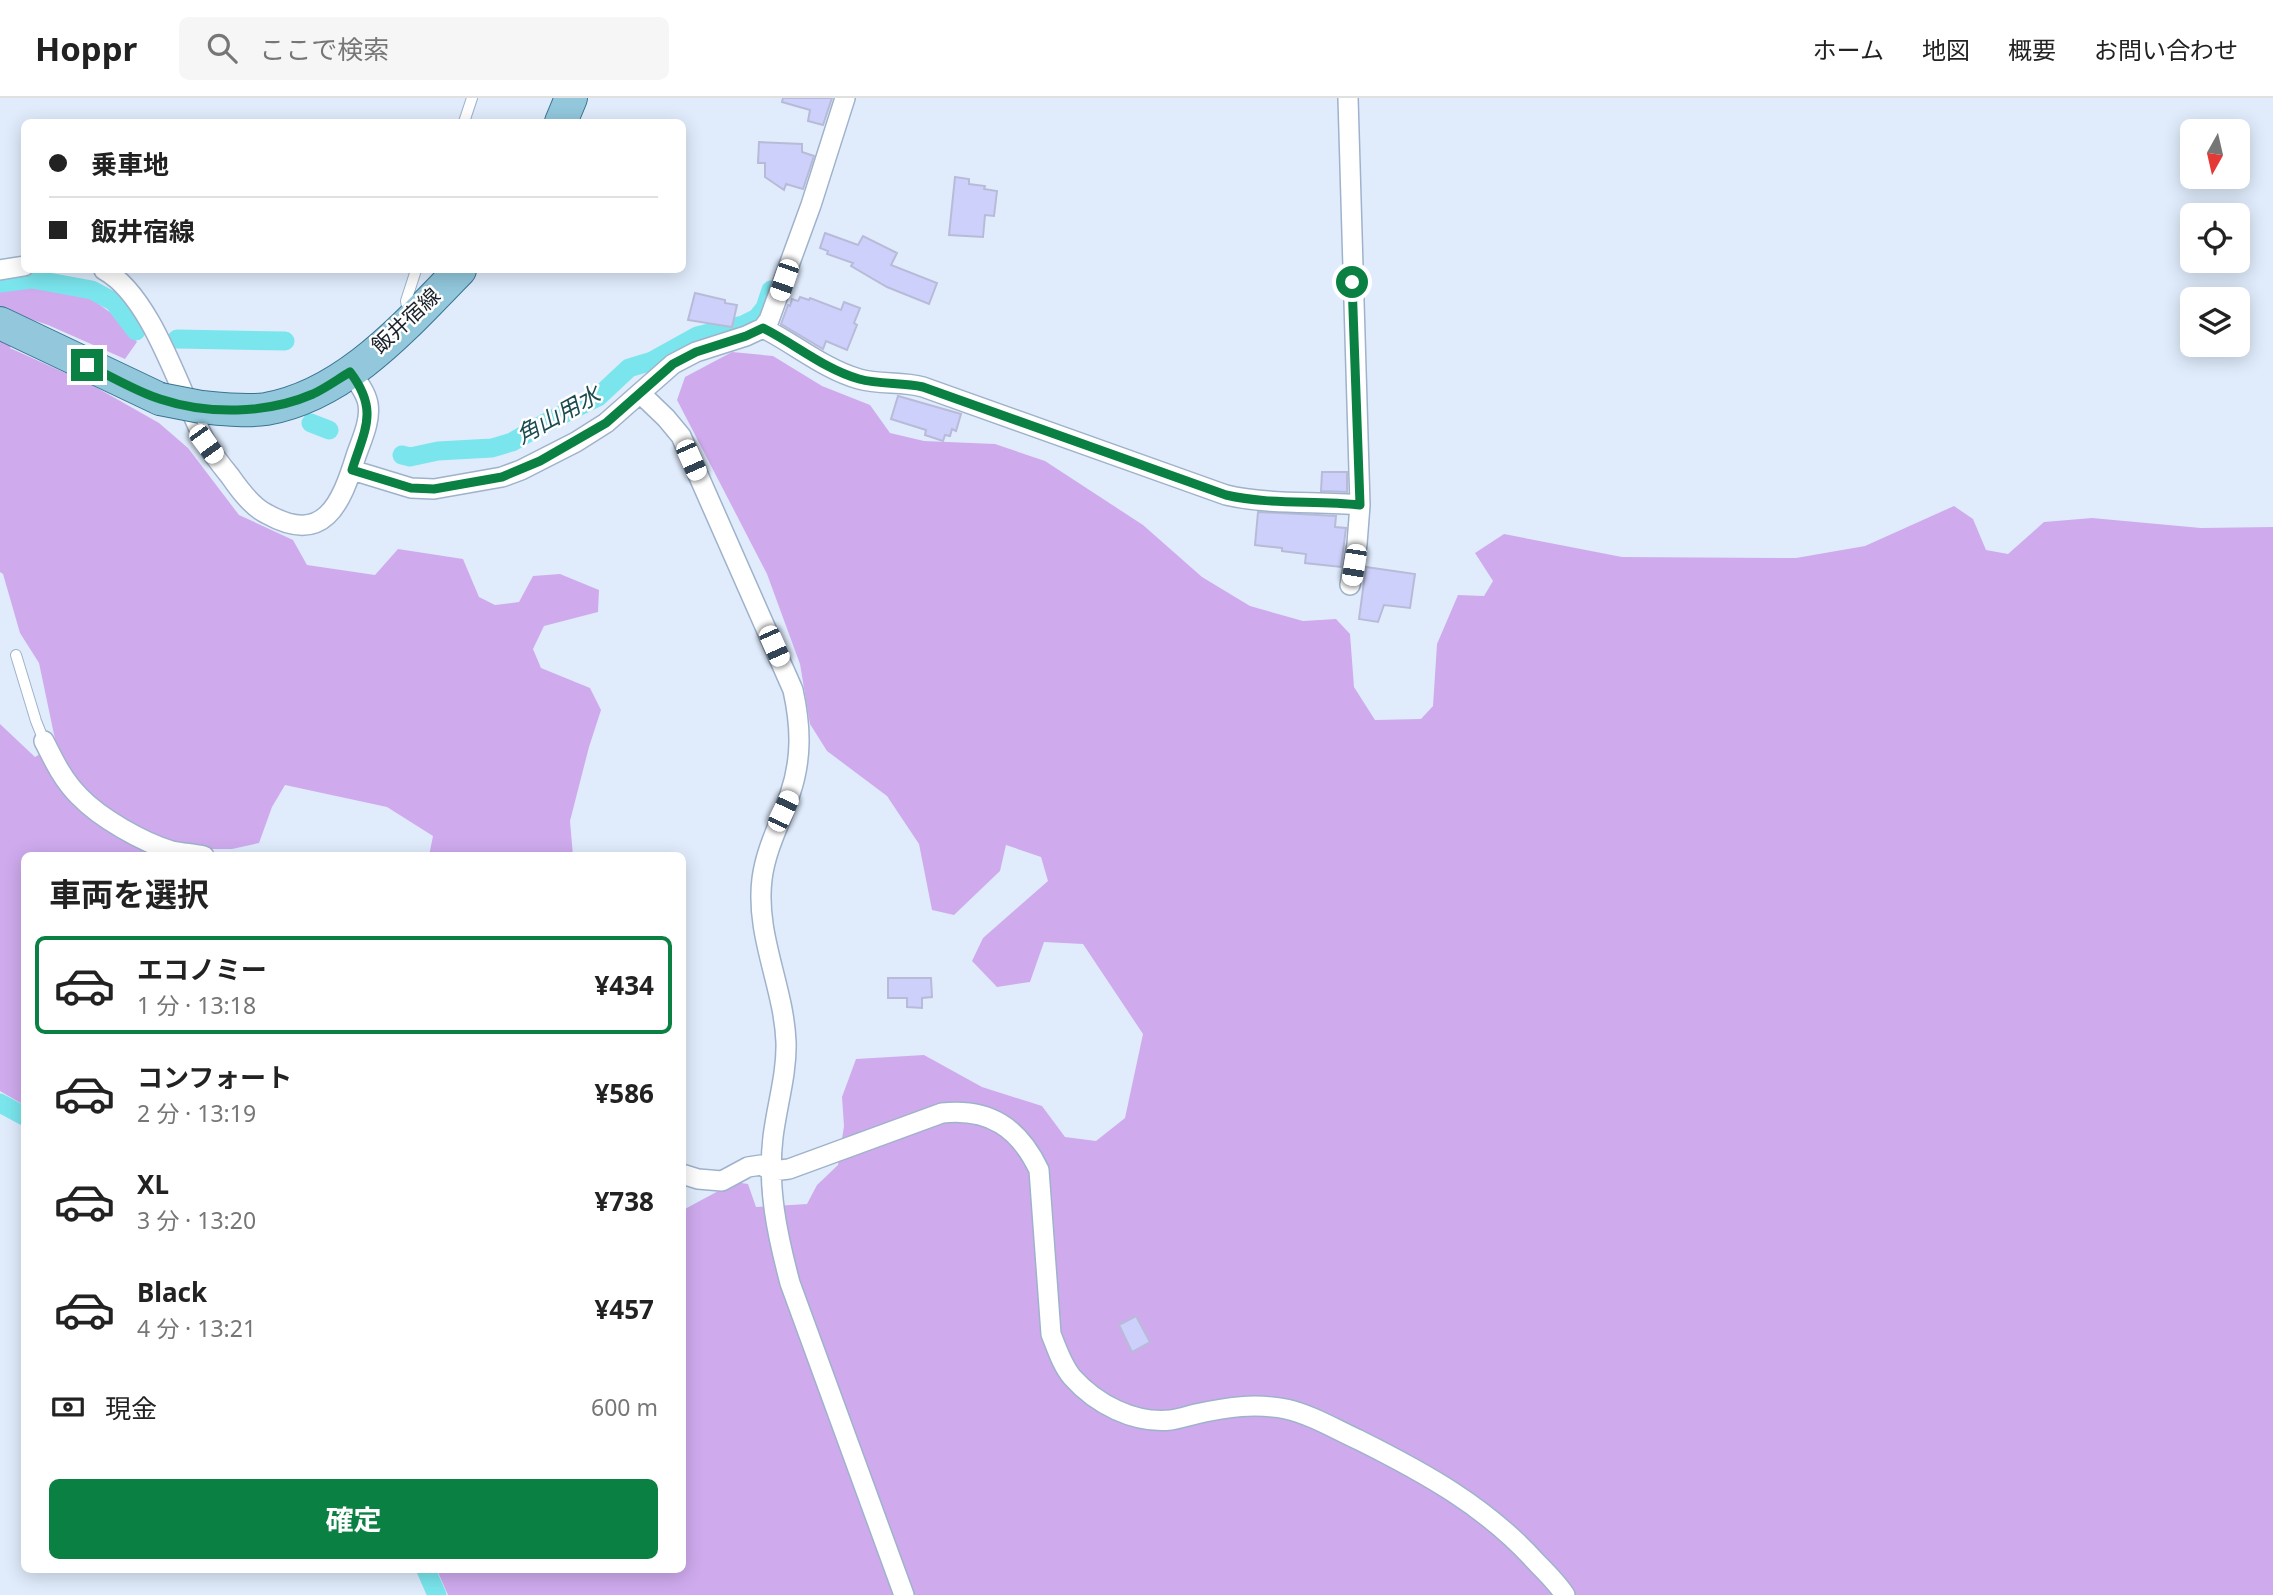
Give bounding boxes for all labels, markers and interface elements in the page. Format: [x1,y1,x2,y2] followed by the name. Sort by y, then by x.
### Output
[179,17,669,80] search box
[35,26,137,71] text: Hoppr
[203,29,241,67] icon: search
[259,31,389,67] text: ここで検索
[1813,33,1884,66] text: ホーム
[1922,33,1970,66] text: 地図
[2008,33,2056,66] text: 概要
[2094,33,2238,66] text: お問い合わせ
[2180,119,2250,189] north arrow
[2180,119,2250,357] map controls
[91,146,169,182] text: 乗車地
[2180,203,2250,273] button: locate
[91,213,195,249] text: 飯井宿線
[768,257,801,303] car
[1336,266,1368,298] route start
[365,281,446,359] street label: 飯井宿線
[2180,287,2250,357] button: layers
[71,349,103,381] route end
[510,376,608,450] water label: 角山用水
[186,421,227,467] car
[673,437,710,483] car
[1341,543,1368,587] car
[756,623,793,669] car
[765,788,802,834] car
[49,872,209,915] text: 車両を選択
[137,951,267,987] text: エコノミー
[53,954,116,1017] icon: car
[595,967,654,1003] text: ¥434
[137,989,256,1021] text: 1 分 · 13:18
[137,1059,292,1095] text: コンフォート
[53,1062,116,1125] icon: car
[595,1075,654,1111] text: ¥586
[137,1097,256,1129] text: 2 分 · 13:19
[137,1166,169,1202] text: XL
[53,1170,116,1233] icon: car
[595,1183,654,1219] text: ¥738
[137,1204,256,1236] text: 3 分 · 13:20
[137,1274,207,1310] text: Black
[53,1278,116,1341] icon: car
[595,1291,654,1327] text: ¥457
[137,1312,256,1344] text: 4 分 · 13:21
[49,1388,87,1426] icon: cash
[105,1390,157,1426] text: 現金
[591,1391,658,1423] text: 600 m
[49,1479,658,1559] button: 確定

